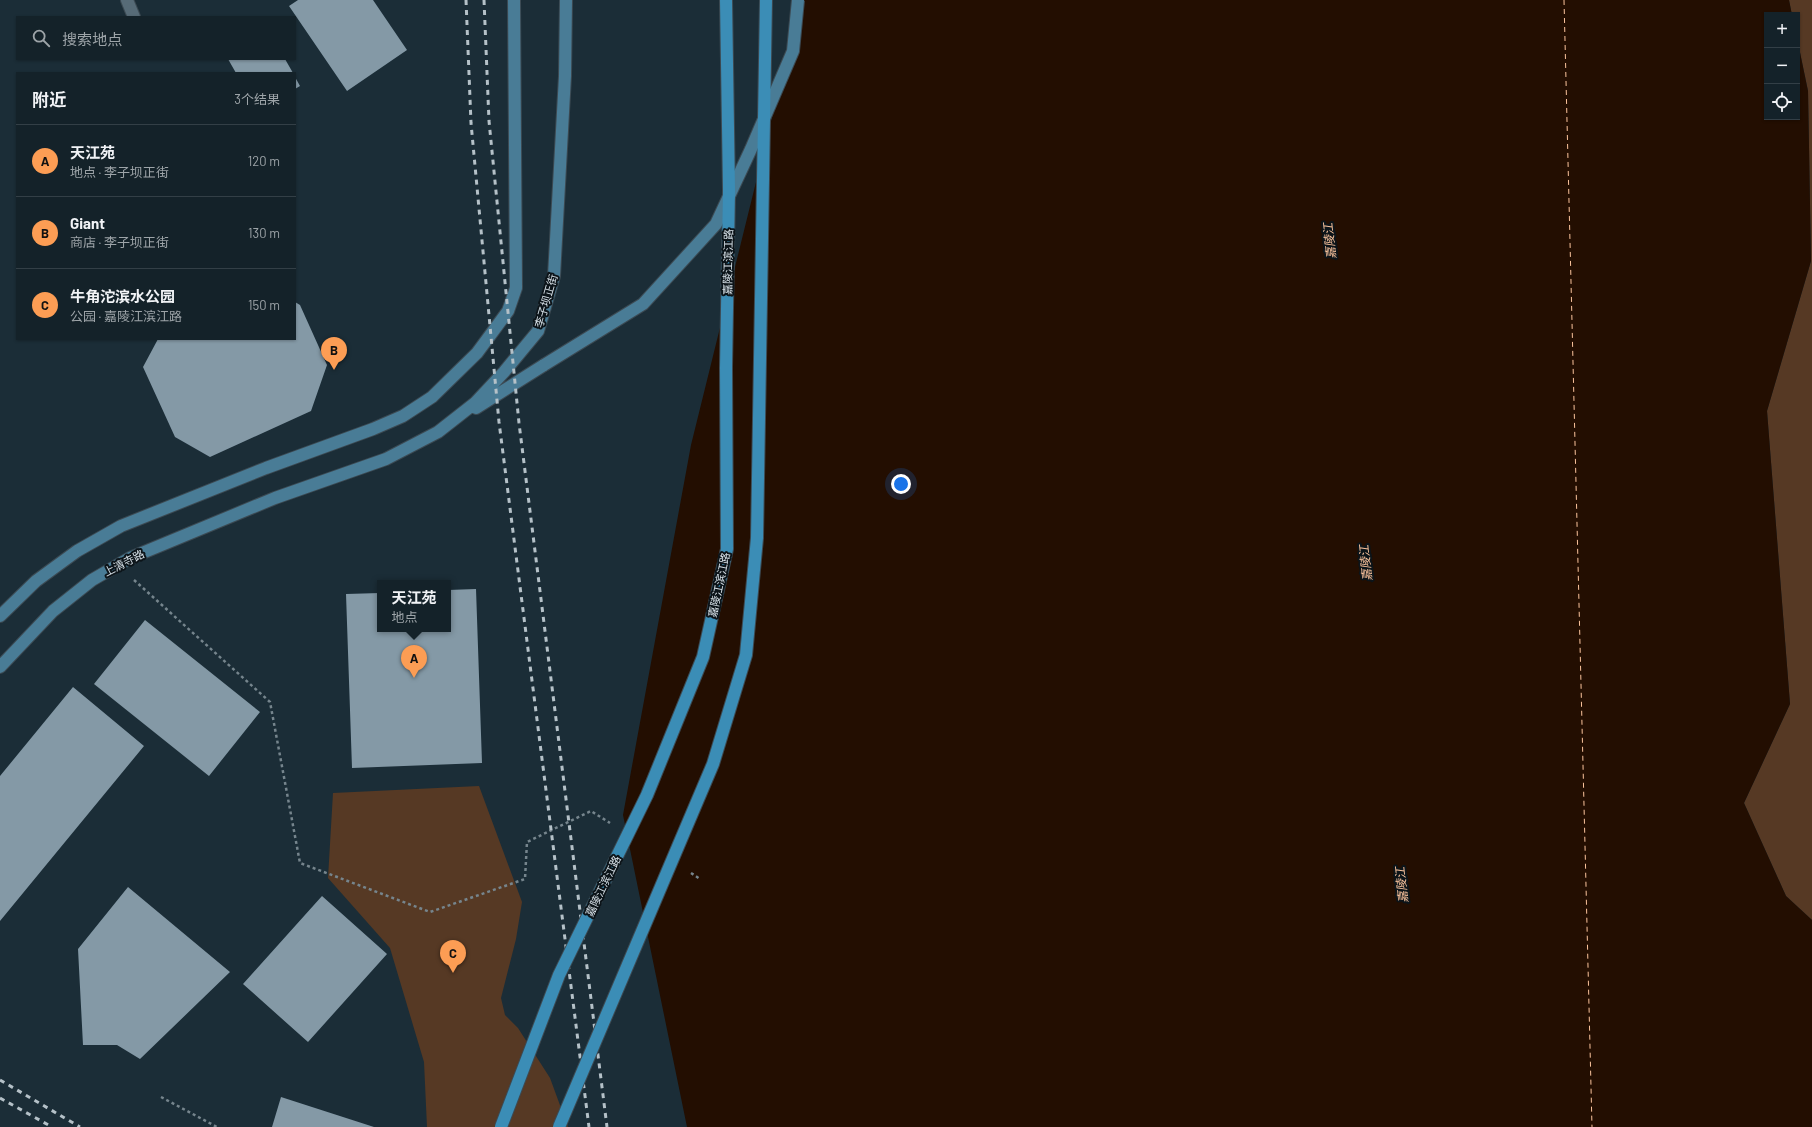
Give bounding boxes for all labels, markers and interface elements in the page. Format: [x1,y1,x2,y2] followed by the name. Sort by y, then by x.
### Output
[1764,12,1800,120] map controls
[1764,12,1800,48] button: +
[16,16,296,60] search box
[30,27,52,49] icon: search
[62,30,122,48] text: 搜索地点
[1764,48,1800,84] button: −
[1764,84,1800,120] button: locate
[32,89,66,109] text: 附近
[234,91,280,107] text: 3个结果
[70,143,115,161] text: 天江苑
[41,153,49,169] text: A
[248,153,280,169] text: 120 m
[70,164,169,180] text: 地点 · 李子坝正街
[70,214,105,232] text: Giant
[1320,220,1338,260] water label: 嘉陵江
[41,225,49,241] text: B
[248,225,280,241] text: 130 m
[720,229,735,295] street label: 嘉陵江滨江路
[70,234,169,250] text: 商店 · 李子坝正街
[532,273,559,329] street label: 李子坝正街
[70,287,175,305] text: 牛角沱滨水公园
[41,297,49,313] text: C
[248,297,280,313] text: 150 m
[70,308,182,324] text: 公园 · 嘉陵江滨江路
[321,337,347,370] pin: B
[891,474,911,494] your location
[1356,542,1374,582] water label: 嘉陵江
[101,547,146,578] street label: 上清寺路
[705,551,732,619] street label: 嘉陵江滨江路
[377,580,451,632] popup
[391,588,437,606] text: 天江苑
[391,609,418,625] text: 地点
[401,645,427,678] pin: A
[582,853,623,918] street label: 嘉陵江滨江路
[1392,864,1410,904] water label: 嘉陵江
[440,940,466,973] pin: C

